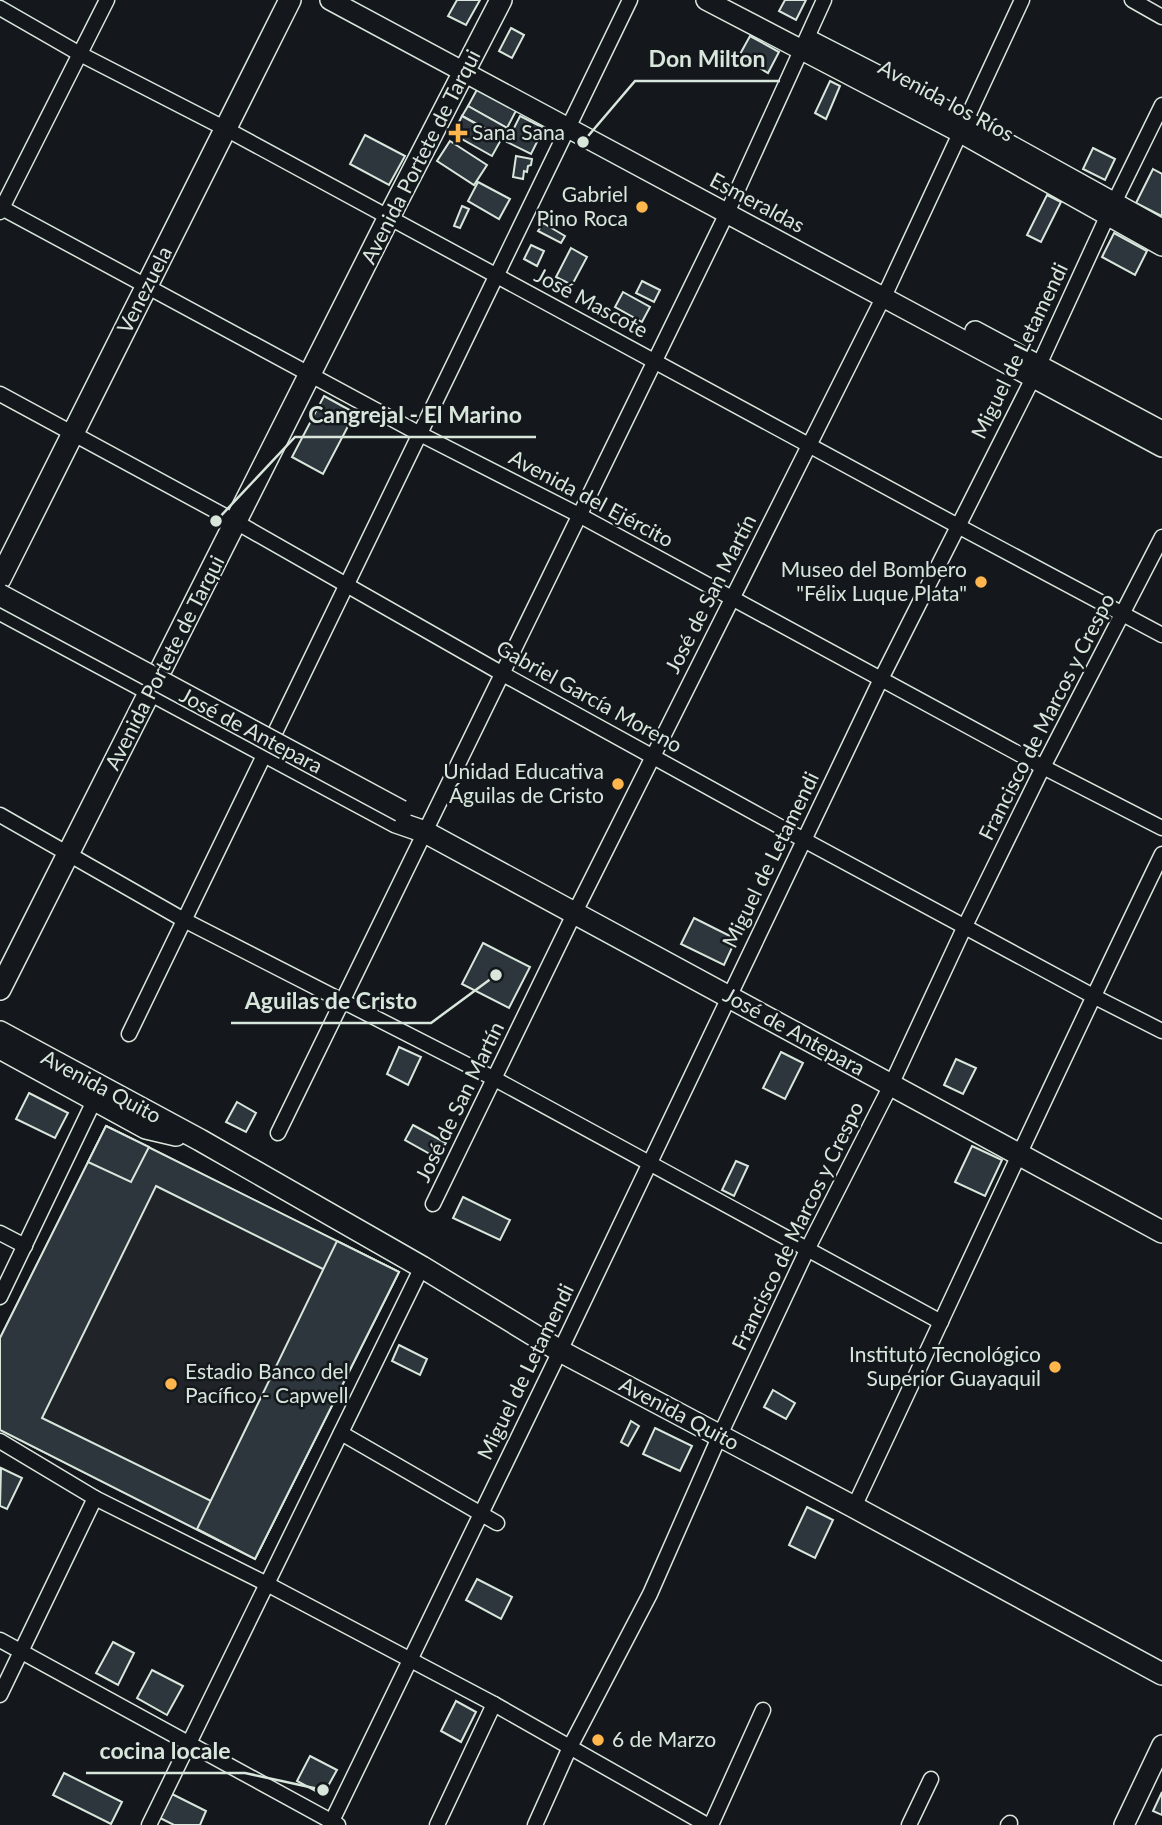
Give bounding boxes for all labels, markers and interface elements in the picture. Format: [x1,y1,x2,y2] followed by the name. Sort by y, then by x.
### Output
[635,37,780,81] callout: Don Milton
[649,44,765,72] text: Don Milton
[355,45,485,268] street label: Avenida Portete de Tarqui
[875,53,1019,146] street label: Avenida los Ríos
[472,119,565,144] place label: Sana Sana
[450,125,466,141] marker: Sana Sana
[706,166,809,237] street label: Esmeraldas
[537,181,628,230] place label: Gabriel Pino Roca
[634,199,650,215] marker: Gabriel Pino Roca
[111,242,176,337] street label: Venezuela
[965,258,1072,442] street label: Miguel de Letamendi
[531,261,653,342] street label: José Mascote
[295,393,536,437] callout: Cangrejal - El Marino
[308,400,522,428] text: Cangrejal - El Marino
[505,444,678,552] street label: Avenida del Ejército
[659,510,760,677] street label: José de San Martín
[99,551,229,774] street label: Avenida Portete de Tarqui
[781,556,967,605] place label: Museo del Bombero "Félix Luque Plata"
[973,574,989,590] marker: Museo del Bombero "Félix Luque Plata"
[972,589,1119,844] street label: Francisco de Marcos y Crespo
[493,634,687,757] street label: Gabriel García Moreno
[176,682,327,778] street label: José de Antepara
[443,758,604,807] place label: Unidad Educativa Águilas de Cristo
[716,767,823,951] street label: Miguel de Letamendi
[610,776,626,792] marker: Unidad Educativa Águilas de Cristo
[231,979,431,1023] callout: Aguilas de Cristo
[720,981,870,1080] street label: José de Antepara
[244,986,417,1014] text: Aguilas de Cristo
[409,1017,508,1185] street label: José de San Martín
[38,1044,166,1128] street label: Avenida Quito
[726,1097,868,1354] street label: Francisco de Marcos y Crespo
[471,1279,578,1463] street label: Miguel de Letamendi
[849,1341,1041,1390] place label: Instituto Tecnológico Superior Guayaquil
[185,1358,349,1407] place label: Estadio Banco del Pacífico - Capwell
[1047,1359,1063,1375] marker: Instituto Tecnológico Superior Guayaquil
[616,1371,744,1455] street label: Avenida Quito
[163,1376,179,1392] marker: Estadio Banco del Pacífico - Capwell
[612,1726,716,1751] place label: 6 de Marzo
[86,1729,245,1773] callout: cocina locale
[590,1732,606,1748] marker: 6 de Marzo
[100,1736,230,1764] text: cocina locale

